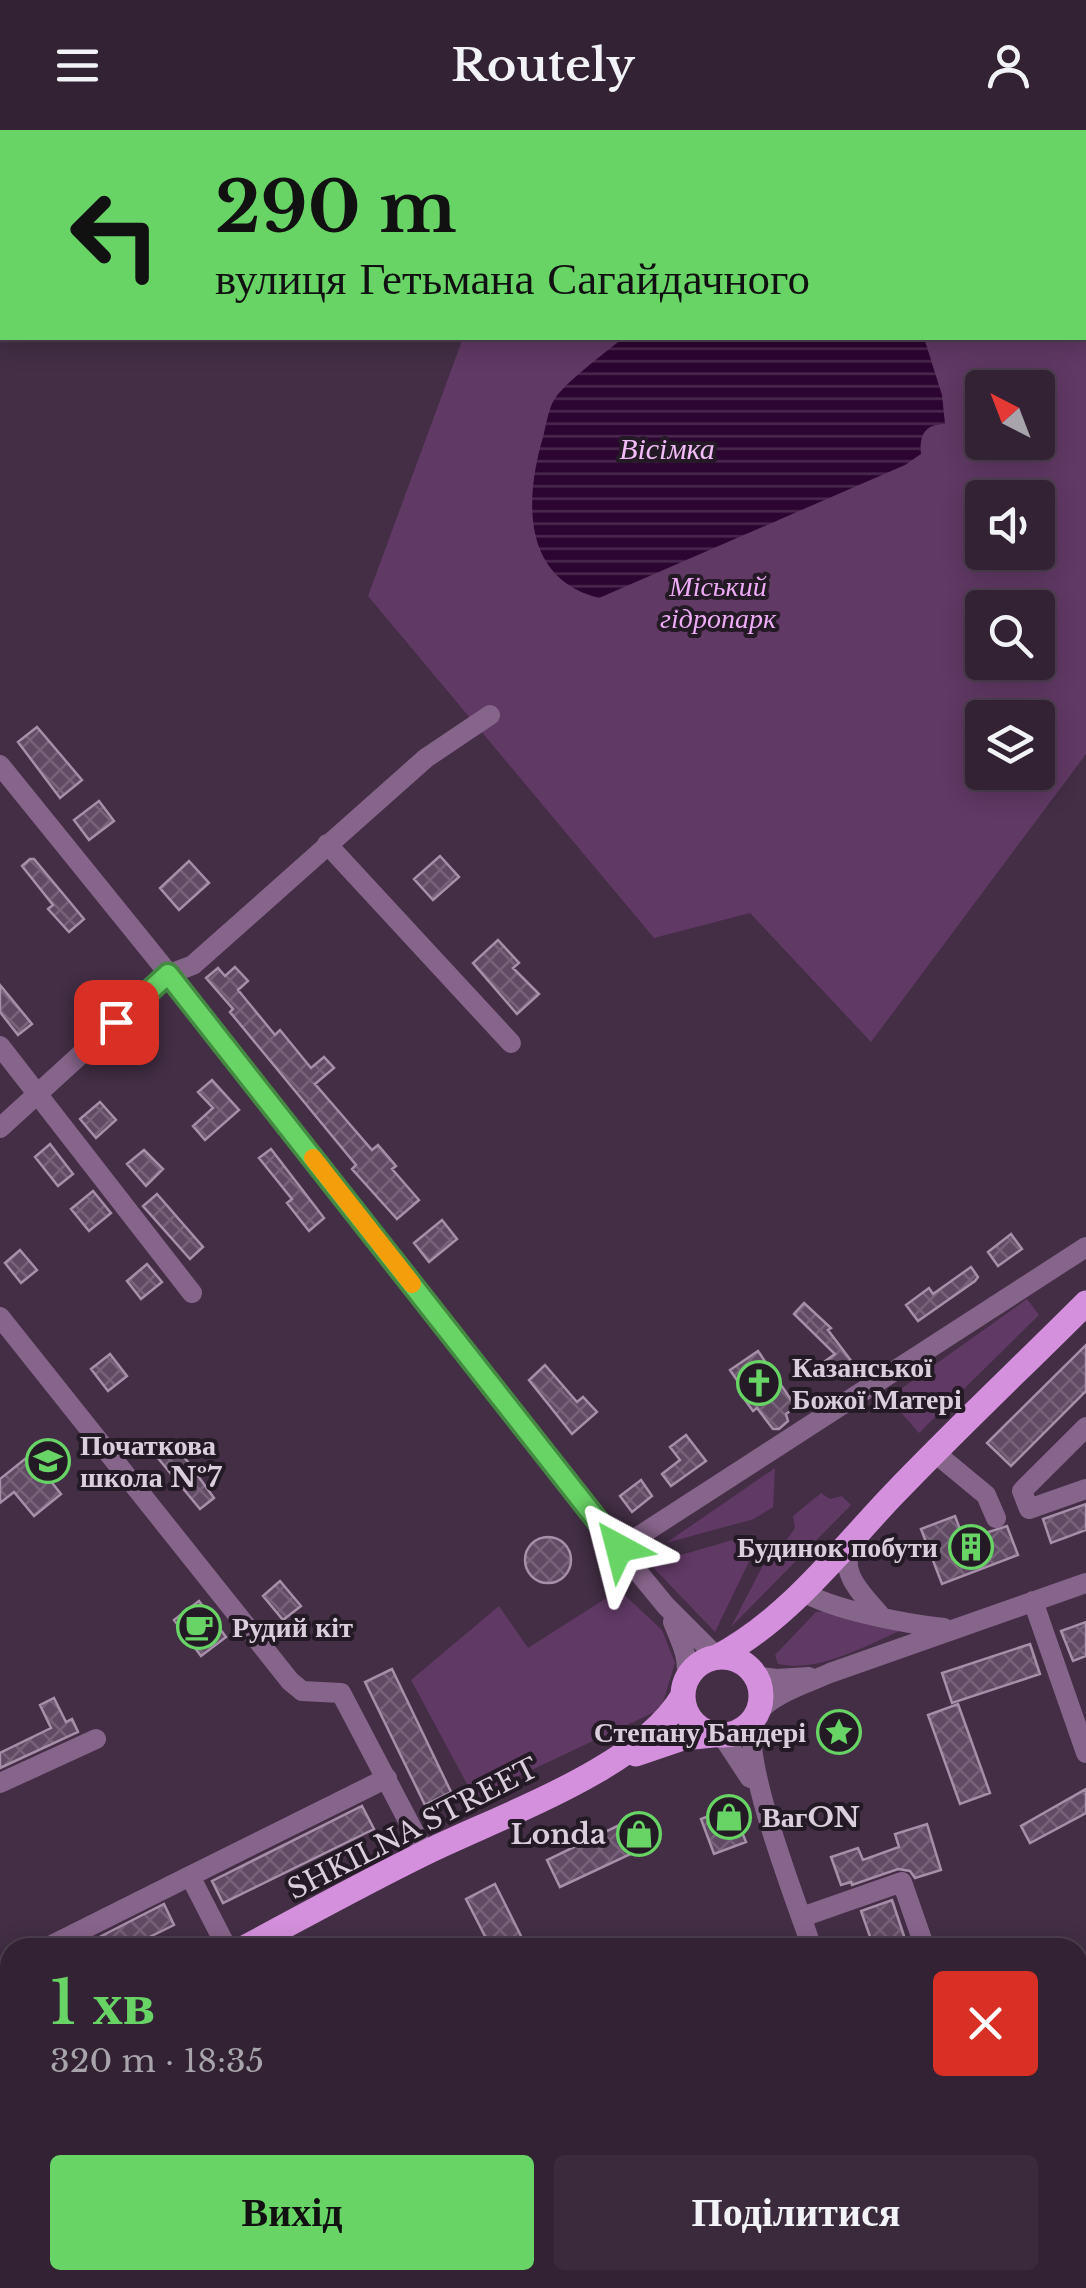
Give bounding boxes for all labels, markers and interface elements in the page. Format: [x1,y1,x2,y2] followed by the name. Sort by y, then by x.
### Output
[451,37,635,93] text: Routely
[50,38,105,93] icon: menu
[981,38,1036,93] icon: person
[215,164,457,251] text: 290 m
[50,170,180,300] icon: left
[215,250,810,306] text: вулиця Гетьмана Сагайдачного
[965,370,1055,460] north arrow
[965,370,1055,790] map controls
[619,430,715,467] water label: Вісімка
[965,480,1055,570] button: sound
[660,569,777,636] park label: Міський гідропарк
[965,590,1055,680] button: search
[965,700,1055,790] button: layers
[74,980,159,1065] pin
[89,995,144,1050] icon: arrive
[792,1350,962,1417] place label: Казанської Божої Матері
[736,1360,782,1406] church icon: Казанської Божої Матері
[80,1428,222,1495] place label: Початкова школа №7
[25,1438,71,1484] school or university icon: Початкова школа №7
[567,1496,671,1600] position arrow
[948,1524,994,1570] building icon: Будинок побути
[737,1530,938,1565] place label: Будинок побути
[176,1604,222,1650] cafe icon: Рудий кіт
[232,1610,353,1645] place label: Рудий кіт
[816,1709,862,1755] place icon: Степану Бандері
[594,1715,806,1750] place label: Степану Бандері
[282,1750,545,1907] street label: SHKILNA STREET
[706,1794,752,1840] shop icon: ВагON
[762,1800,860,1835] place label: ВагON
[616,1811,662,1857] shop icon: Londa
[511,1817,606,1852] place label: Londa
[50,1966,155,2040] text: 1 хв
[933,1971,1038,2076] button: close
[50,2041,264,2081] text: 320 m · 18:35
[50,2155,534,2270] button: Вихід
[554,2155,1038,2270] button: Поділитися

